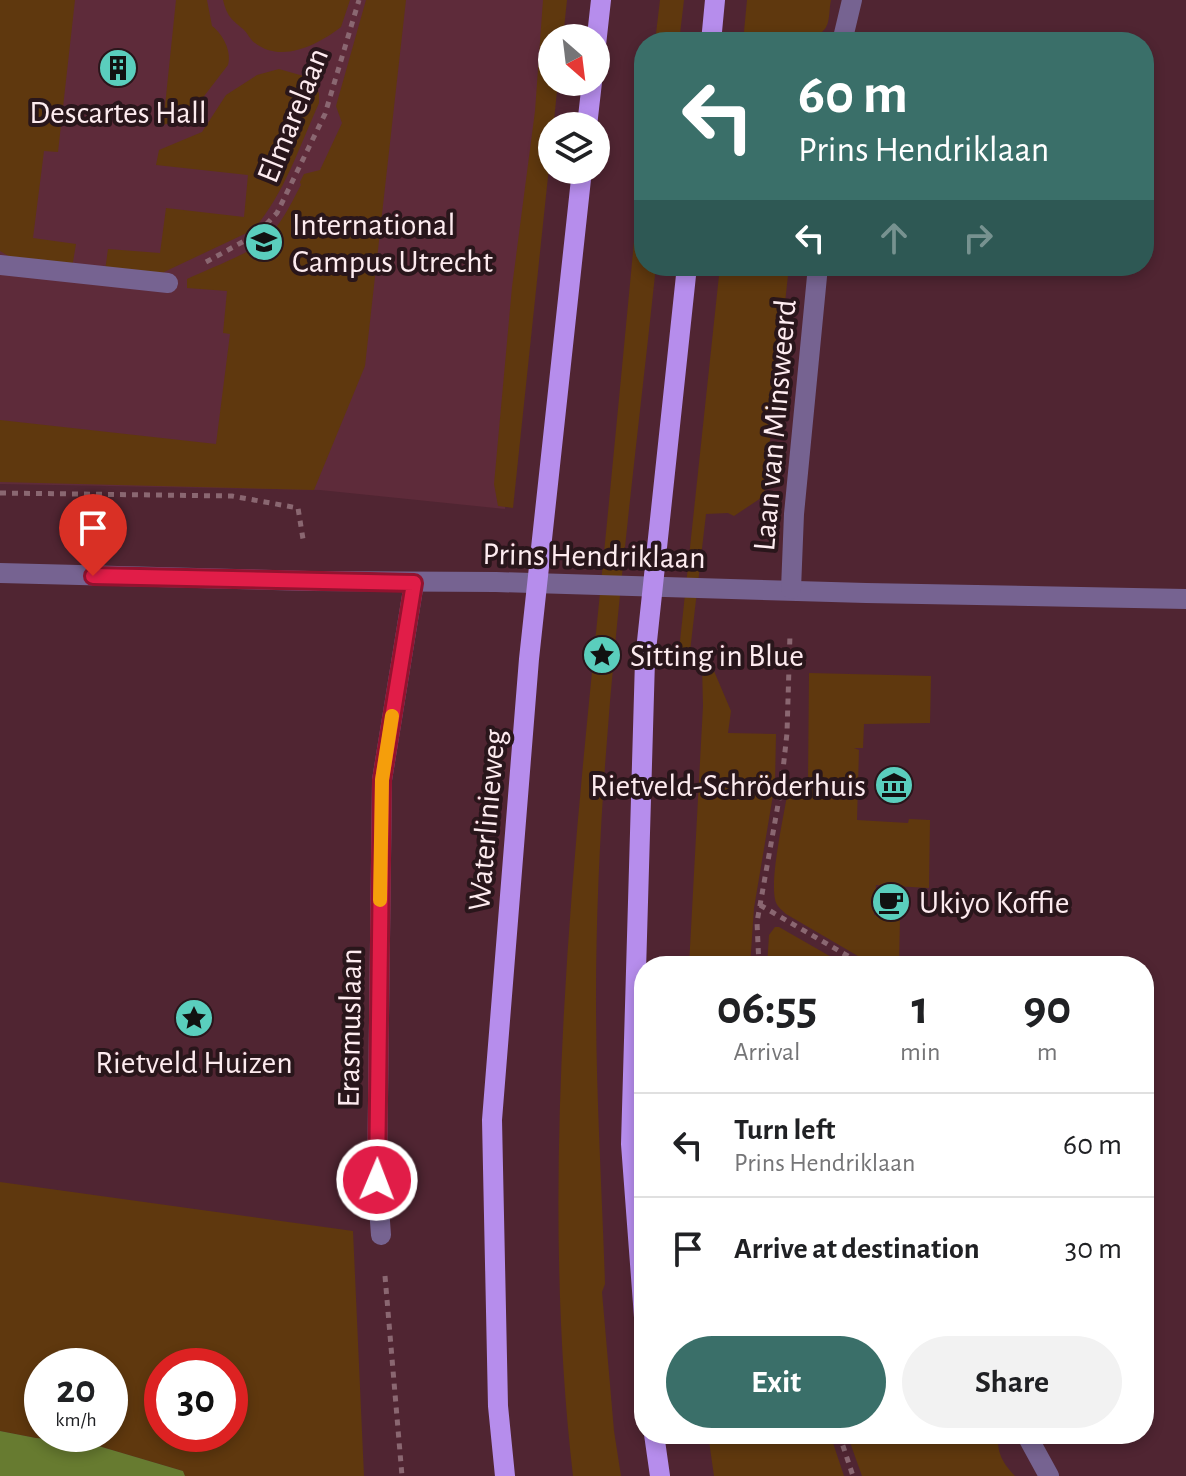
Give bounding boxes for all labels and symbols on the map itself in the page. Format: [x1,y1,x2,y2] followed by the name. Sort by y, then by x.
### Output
[538,24,610,96] north arrow
[251,44,334,187] street label: Elmarelaan
[97,47,139,89] building icon: Descartes Hall
[29,97,207,129] place label: Descartes Hall
[292,209,493,278] place label: International Campus Utrecht
[243,221,285,263] school or university icon: International Campus Utrecht
[748,298,802,552] street label: Laan van Minsweerd
[59,494,127,576] pin
[482,538,706,574] street label: Prins Hendriklaan
[581,634,623,676] place icon: Sitting in Blue
[630,640,804,672] place label: Sitting in Blue
[463,727,511,912] street label: Waterlinieweg
[873,764,915,806] museum icon: Rietveld-Schröderhuis
[590,770,866,802] place label: Rietveld-Schröderhuis
[870,881,912,923] cafe icon: Ukiyo Koffie
[919,887,1070,919] place label: Ukiyo Koffie
[333,948,367,1108] street label: Erasmuslaan
[173,997,215,1039] place icon: Rietveld Huizen
[95,1047,293,1079] place label: Rietveld Huizen
[335,1138,419,1222] position arrow
[144,1348,248,1452] speed limit sign: 30

